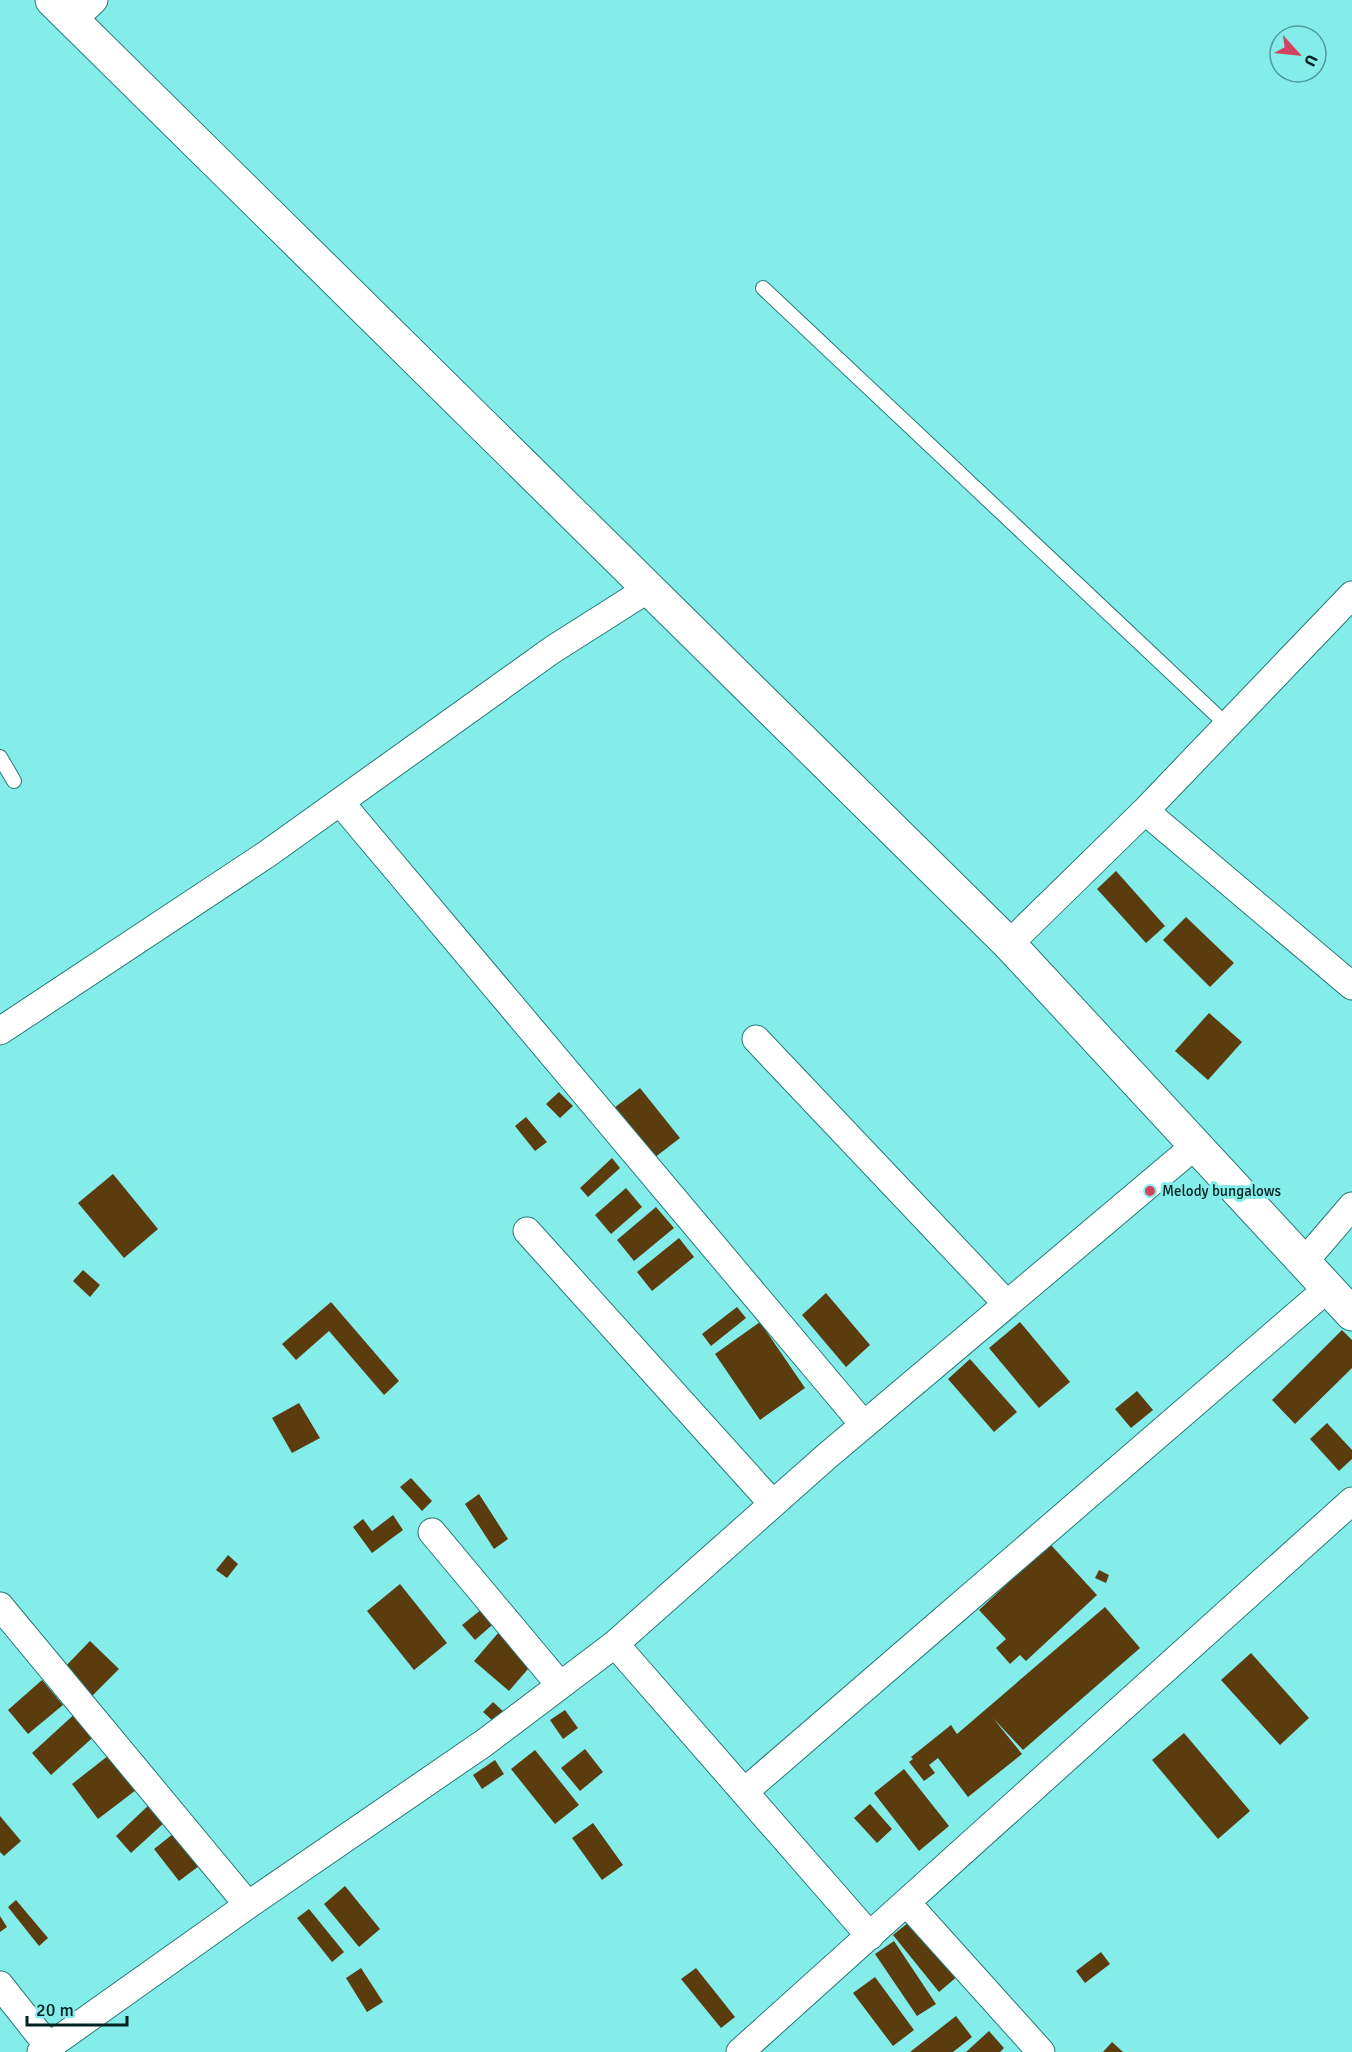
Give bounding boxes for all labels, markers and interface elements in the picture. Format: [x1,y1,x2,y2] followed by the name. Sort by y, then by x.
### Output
[1268,24,1328,84] north arrow
[1299,51,1322,70] text: U
[1162,1182,1282,1200] place label: Melody bungalows
[1143,1184,1157,1198] marker: Melody bungalows
[27,1989,128,2027] scale bar
[36,1999,74,2021] text: 20 m

